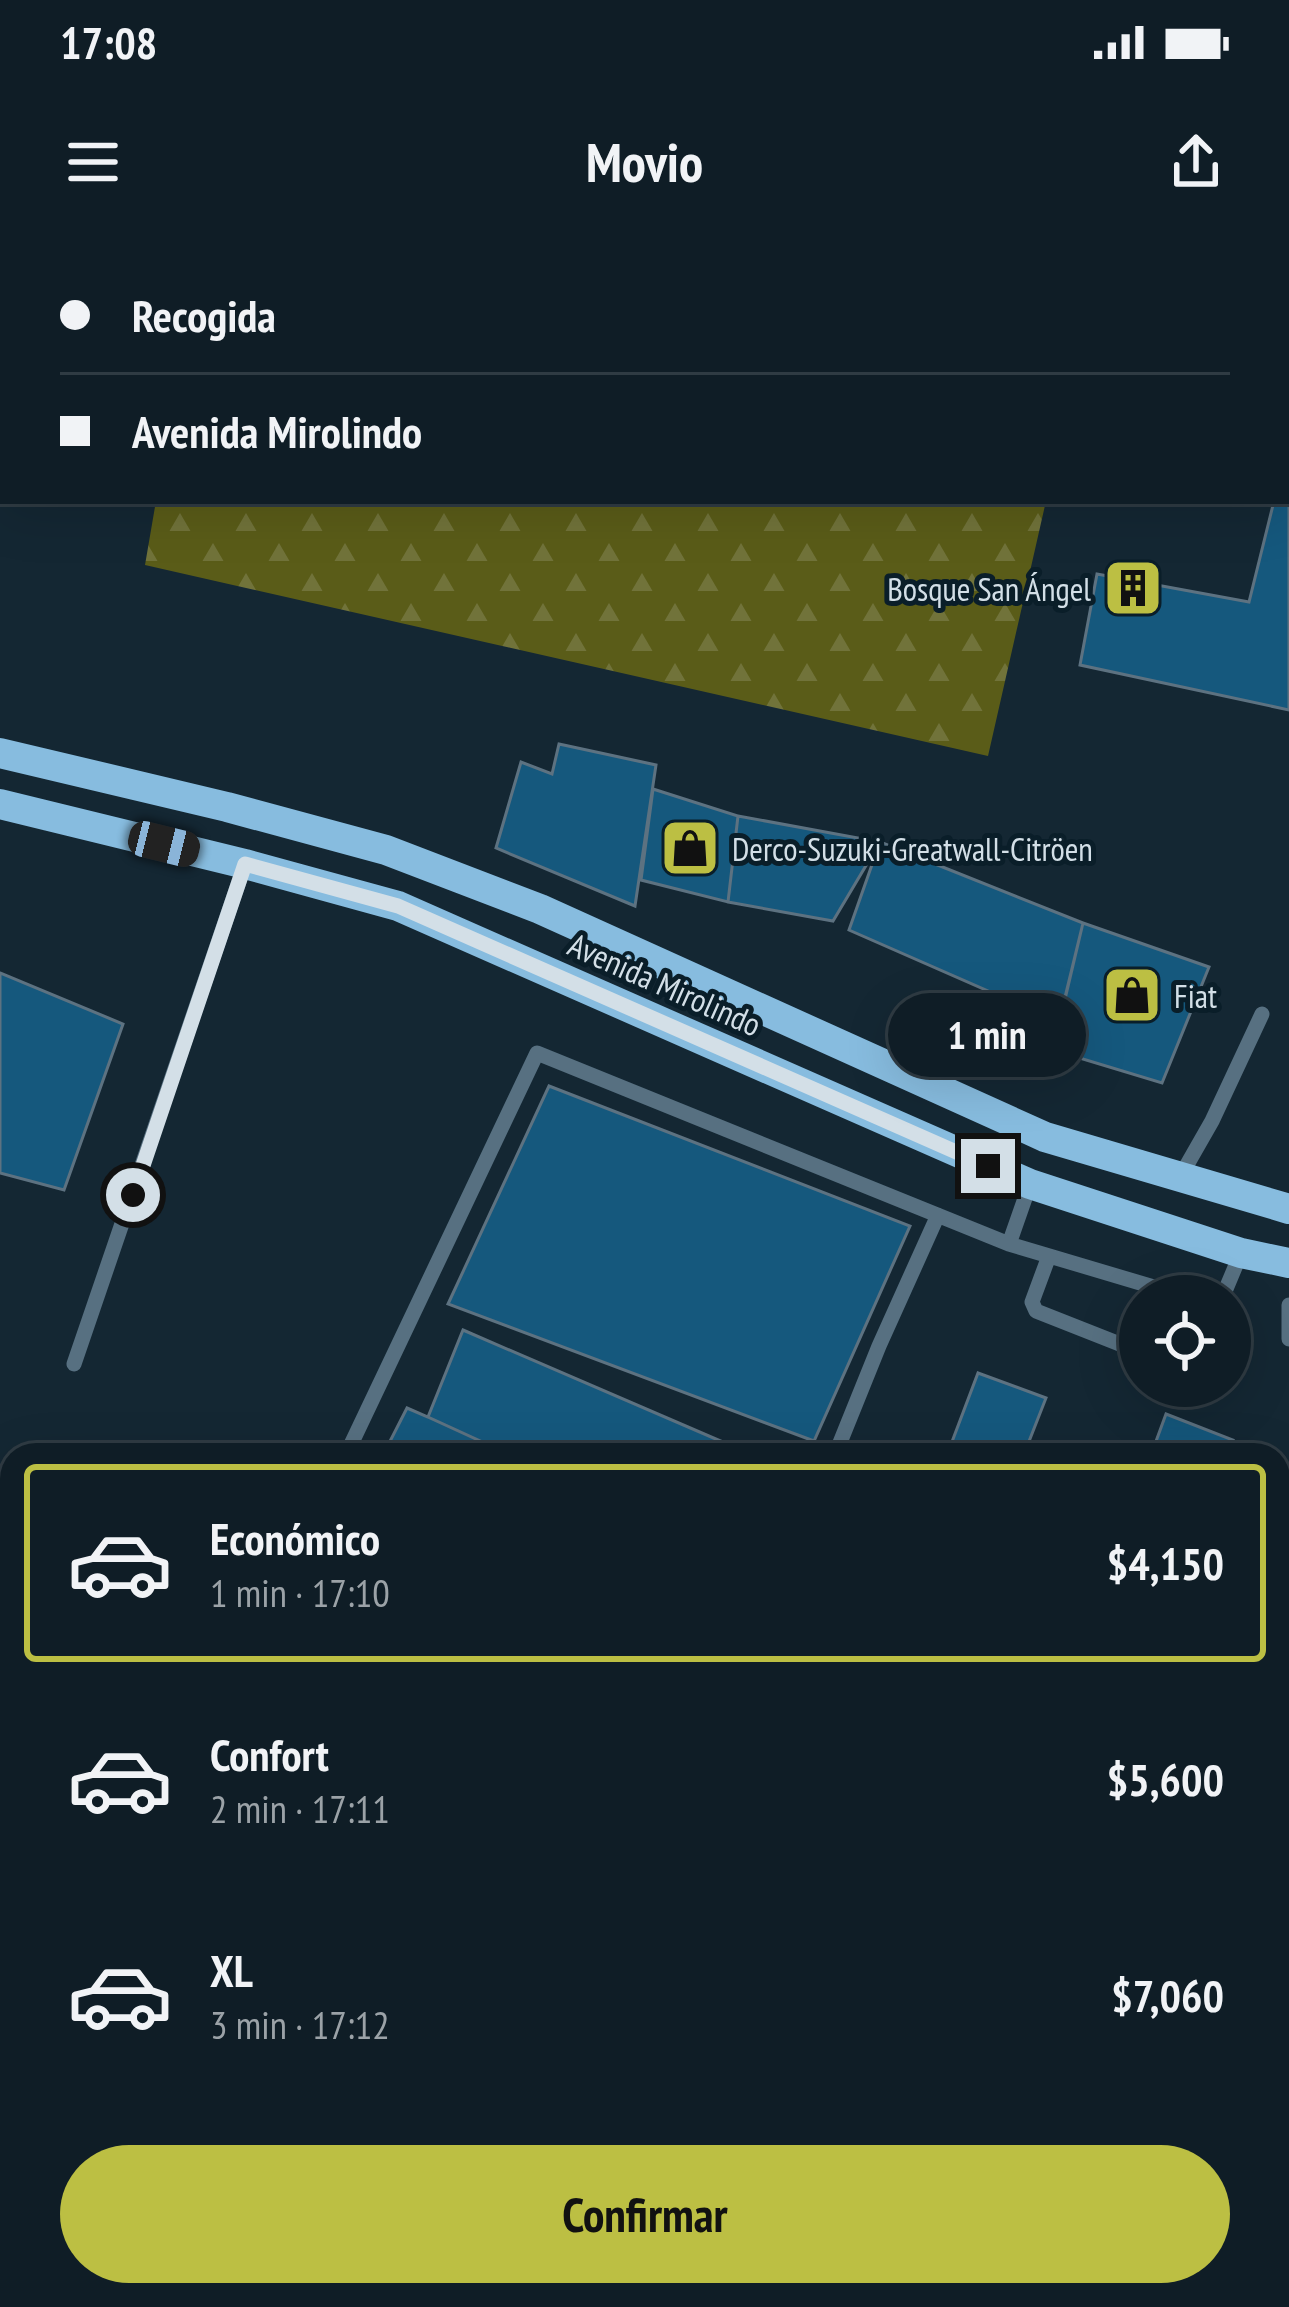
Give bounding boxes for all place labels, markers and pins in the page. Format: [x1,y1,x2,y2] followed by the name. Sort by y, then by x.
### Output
[1102,557,1164,619] building icon: Bosque San Ángel
[887,567,1091,610] place label: Bosque San Ángel
[659,817,721,879] shop icon: Derco-Suzuki-Greatwall-Citröen
[732,827,1093,870] place label: Derco-Suzuki-Greatwall-Citröen
[1101,964,1163,1026] shop icon: Fiat
[1174,974,1217,1017] place label: Fiat

